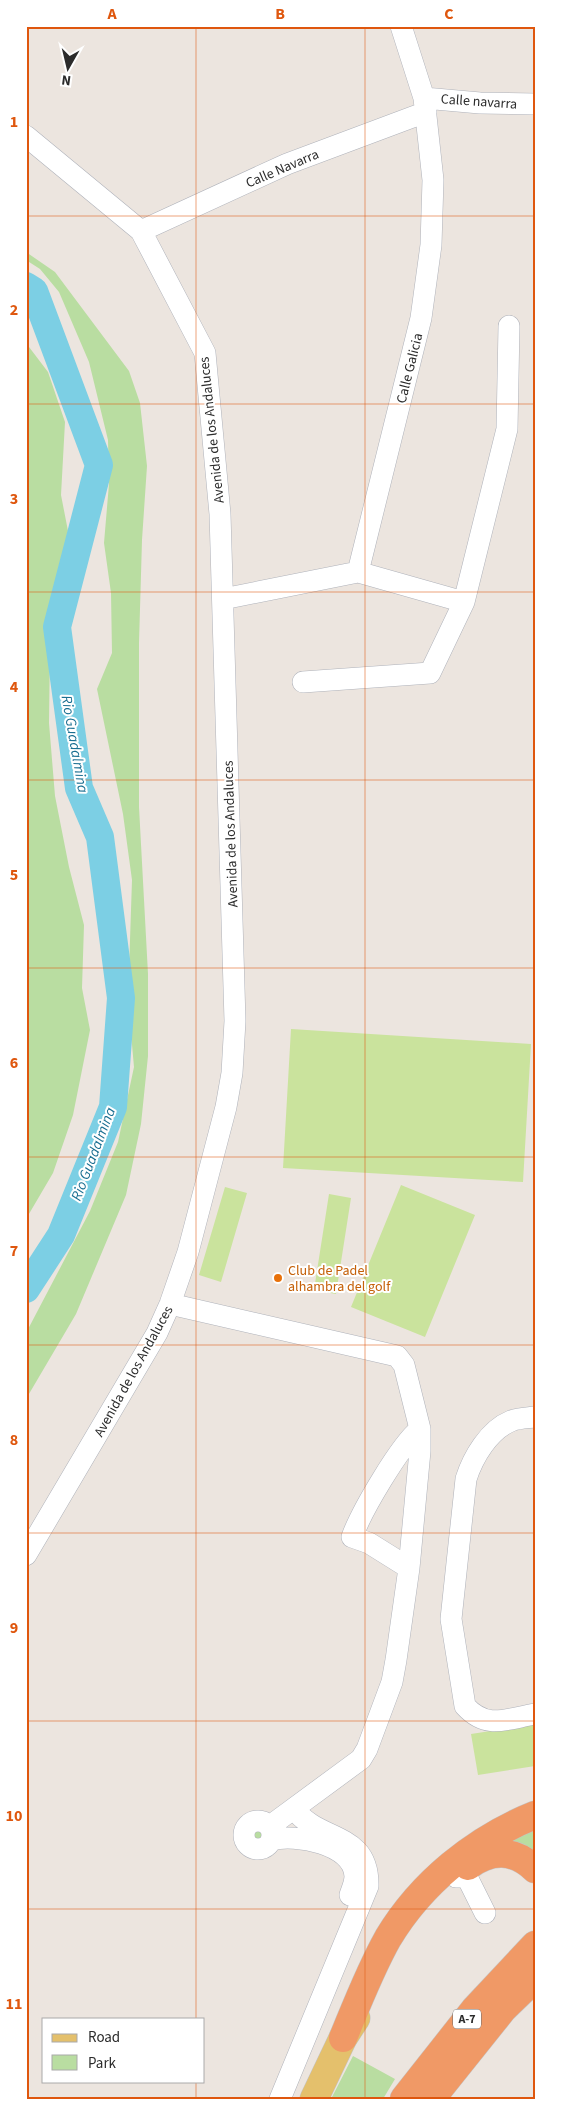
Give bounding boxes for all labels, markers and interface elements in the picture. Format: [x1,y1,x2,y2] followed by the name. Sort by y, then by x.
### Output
[106,3,117,25] text: A
[275,3,285,25] text: B
[444,3,454,25] text: C
[42,42,92,92] north arrow
[60,69,72,90] text: N
[440,89,518,115] street label: Calle navarra
[10,111,18,133] text: 1
[243,145,322,193] street label: Calle Navarra
[10,299,18,321] text: 2
[392,331,428,405] street label: Calle Galicia
[194,356,230,504] street label: Avenida de los Andaluces
[10,488,18,510] text: 3
[10,676,19,698] text: 4
[56,694,93,794] water label: Rio Guadalmina
[218,760,244,908] street label: Avenida de los Andaluces
[10,864,18,886] text: 5
[10,1052,18,1074] text: 6
[66,1104,121,1204] water label: Rio Guadalmina
[10,1240,18,1262] text: 7
[288,1261,391,1297] place label: Club de Padel alhambra del golf
[272,1272,284,1284] marker: Club de Padel alhambra del golf
[89,1302,178,1441] street label: Avenida de los Andaluces
[10,1429,18,1451] text: 8
[10,1617,18,1639] text: 9
[6,1805,22,1827] text: 10
[6,1993,22,2015] text: 11
[453,2010,481,2028] road number: A-7
[42,2018,205,2082] legend
[88,2027,120,2048] text: Road
[88,2053,117,2074] text: Park

